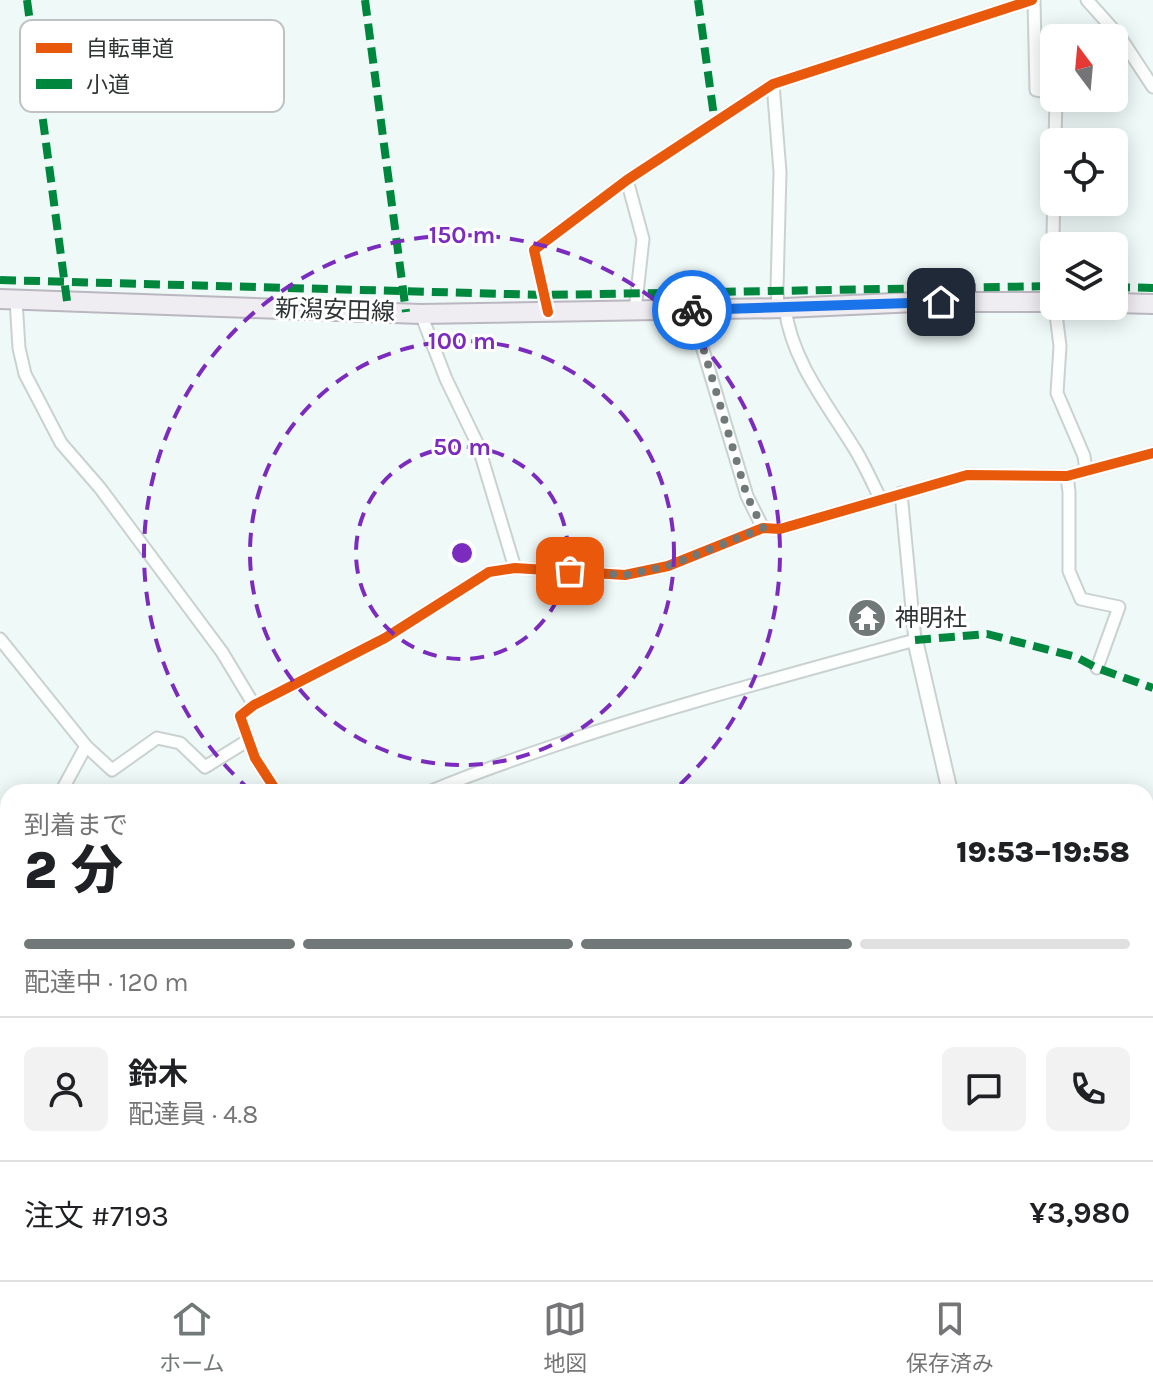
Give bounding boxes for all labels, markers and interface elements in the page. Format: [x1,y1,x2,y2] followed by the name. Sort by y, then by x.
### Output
[20,20,284,112] legend
[1040,24,1128,112] north arrow
[1040,24,1128,320] map controls
[86,36,174,62] text: 自転車道
[86,72,130,98] text: 小道
[1040,128,1128,216] button: locate
[429,221,495,249] text: 150 m
[1040,232,1128,320] button: layers
[907,268,975,336] pin
[652,270,732,350] courier
[919,280,963,324] icon: home
[670,288,714,332] icon: bike
[275,294,395,326] street label: 新潟安田線
[428,327,496,355] text: 100 m
[433,433,491,461] text: 50 m
[536,537,604,605] pin
[448,539,476,567] centre of rings
[548,549,592,593] icon: bag
[846,597,888,639] temple icon: 神明社
[895,604,967,632] place label: 神明社
[24,810,128,841] text: 到着まで
[956,834,1130,870] text: 19:53–19:58
[24,840,123,901] text: 2 分
[24,967,189,998] text: 配達中 · 120 m
[24,1047,108,1131] button: person
[942,1047,1026,1131] button: chat
[1046,1047,1130,1131] button: phone
[128,1056,188,1092] text: 鈴木
[128,1099,258,1130] text: 配達員 · 4.8
[1029,1195,1130,1231] text: ¥3,980
[24,1198,169,1234] text: 注文 #7193
[159,1297,225,1377] tab: ホーム
[543,1297,587,1377] tab: 地図
[906,1297,994,1377] tab: 保存済み

